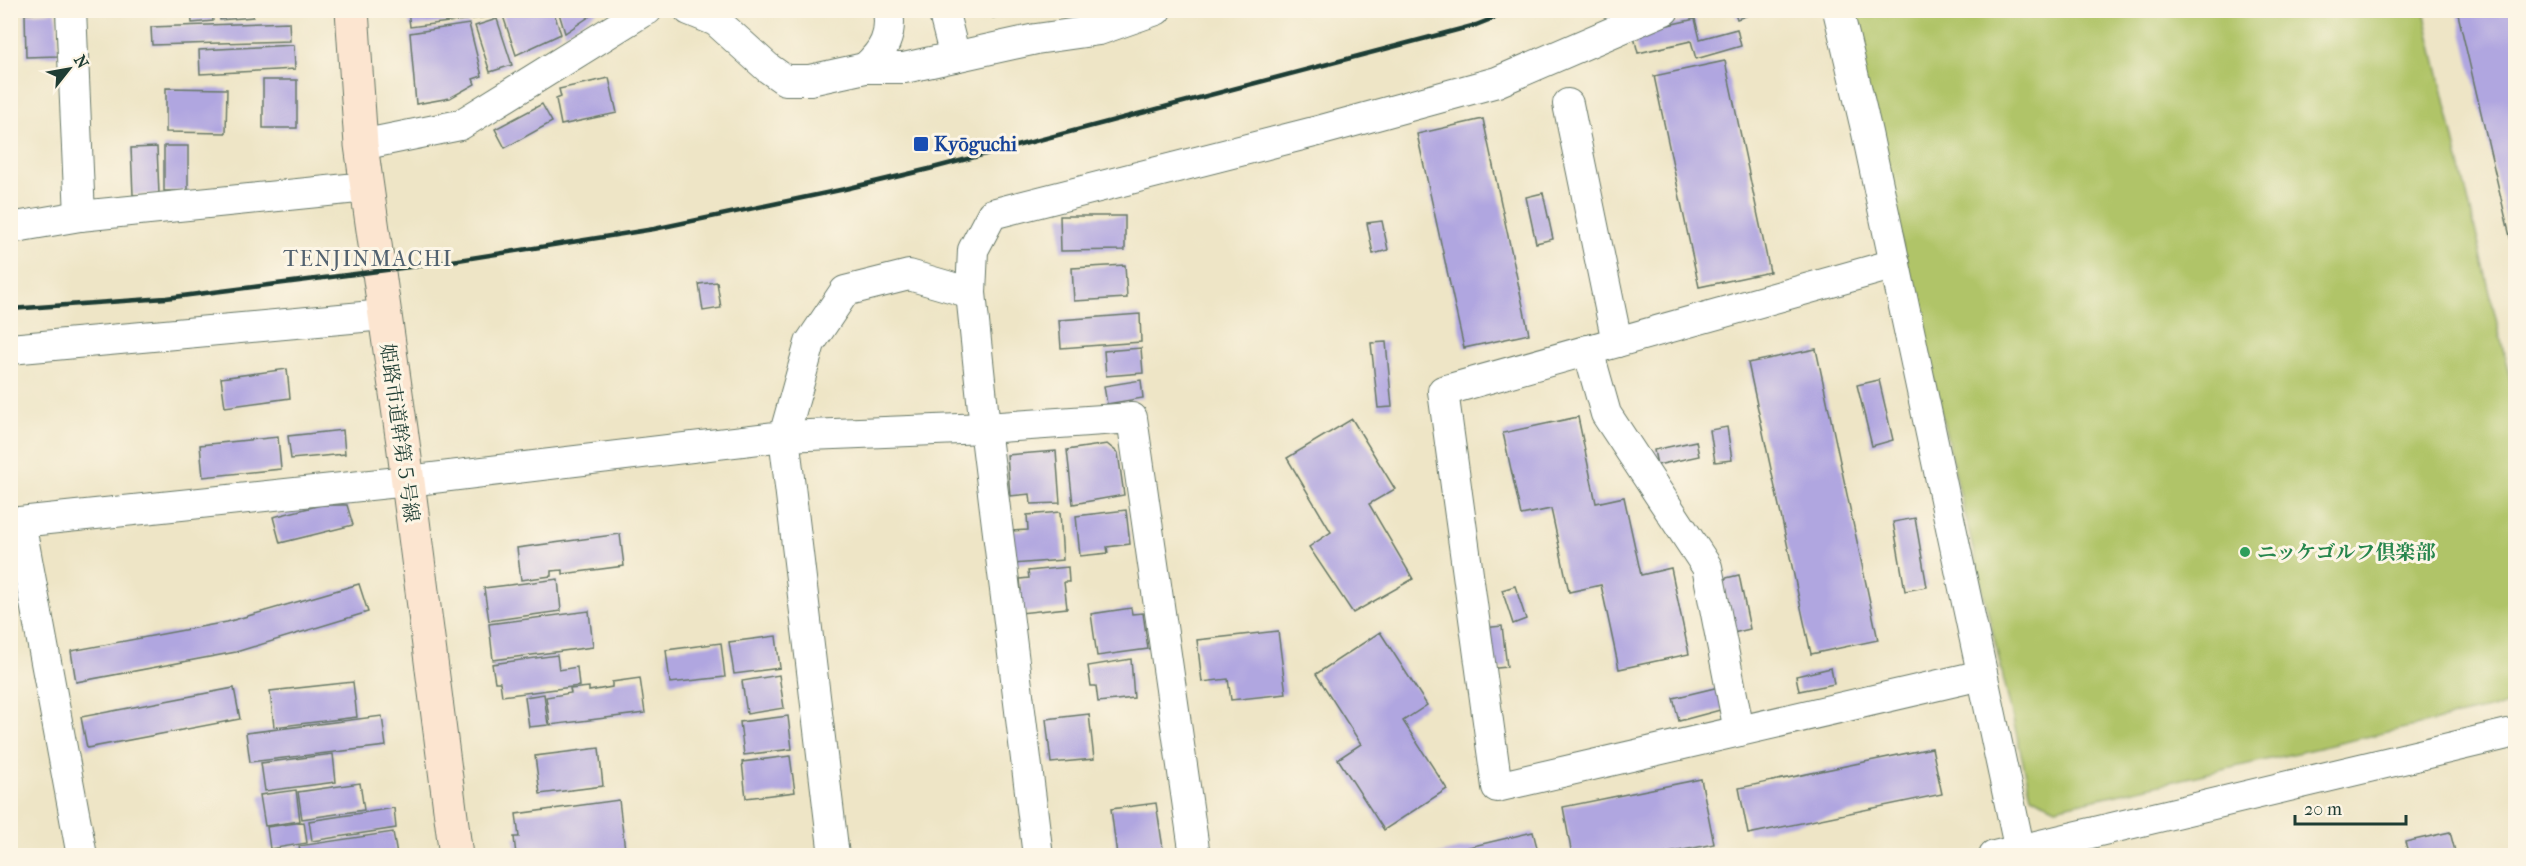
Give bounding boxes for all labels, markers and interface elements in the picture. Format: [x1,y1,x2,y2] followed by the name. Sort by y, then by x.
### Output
[39,39,99,99] north arrow
[70,51,93,72] text: N
[934,133,1018,156] place label: Kyōguchi
[912,135,930,153] marker: Kyōguchi
[283,246,453,272] district label: TENJINMACHI
[376,342,423,524] street label: 姫路市道幹第５号線
[2257,541,2435,564] place label: ニッケゴルフ倶楽部
[2238,545,2252,559] marker: ニッケゴルフ倶楽部
[2295,788,2406,826] scale bar
[2304,799,2342,820] text: 20 m

